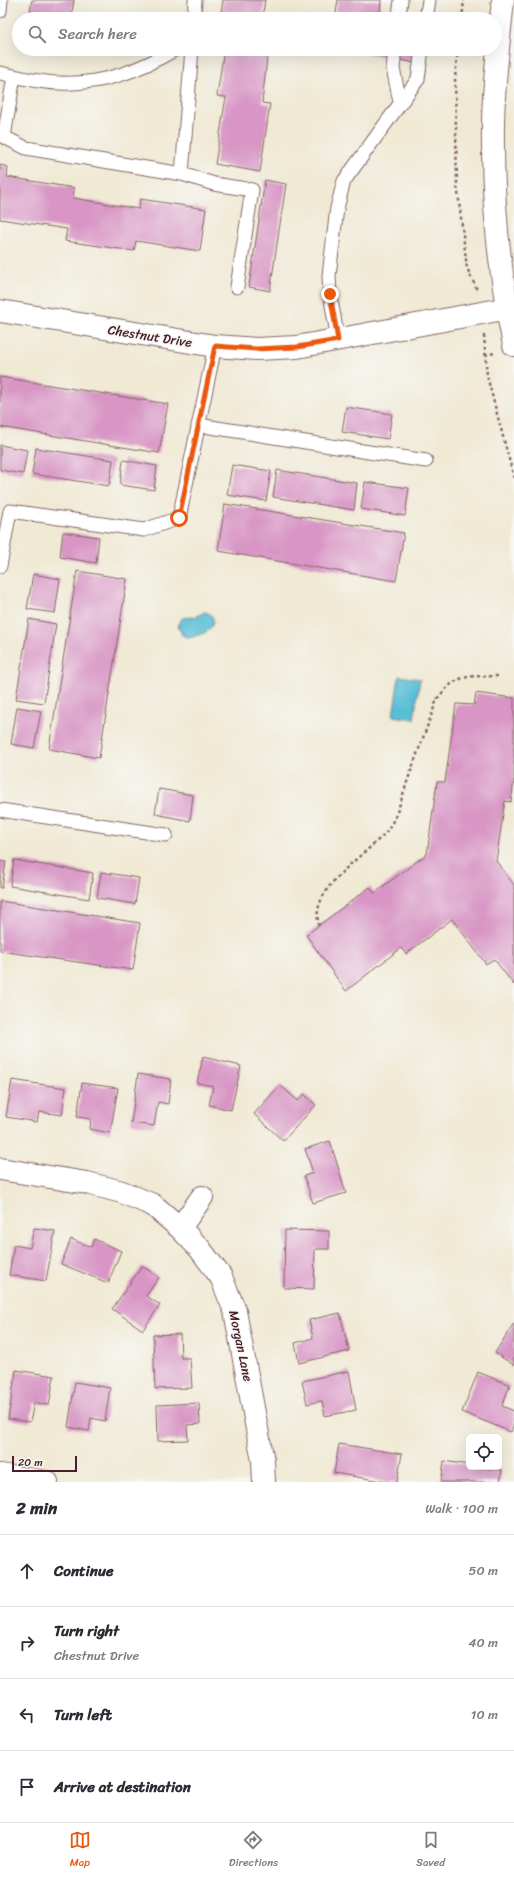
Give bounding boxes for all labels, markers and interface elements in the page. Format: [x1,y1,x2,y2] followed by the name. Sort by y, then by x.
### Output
[12,12,502,56] search box
[58,21,137,47] text: Search here
[26,23,48,45] icon: search
[321,285,339,303] route end
[106,318,194,354] street label: Chestnut Drive
[170,509,188,527] route start
[222,1308,260,1384] street label: Morgan Lane
[466,1434,502,1470] map controls
[466,1434,502,1470] button: locate
[18,1453,43,1472] text: 20 m
[12,1454,77,1473] scale bar
[16,1493,57,1523] text: 2 min
[425,1497,498,1520] text: Walk · 100 m
[54,1558,114,1584] text: Continue
[468,1559,498,1582] text: 50 m
[16,1560,38,1582] icon: ahead
[54,1618,119,1644] text: Turn right
[468,1631,498,1654] text: 40 m
[16,1632,38,1654] icon: right
[54,1644,139,1667] text: Chestnut Drive
[54,1702,112,1728] text: Turn left
[471,1703,498,1726] text: 10 m
[16,1704,38,1726] icon: left
[54,1774,191,1800] text: Arrive at destination
[16,1776,38,1798] icon: arrive
[69,1829,91,1872] tab: Map
[229,1829,278,1872] tab: Directions
[416,1829,445,1872] tab: Saved

